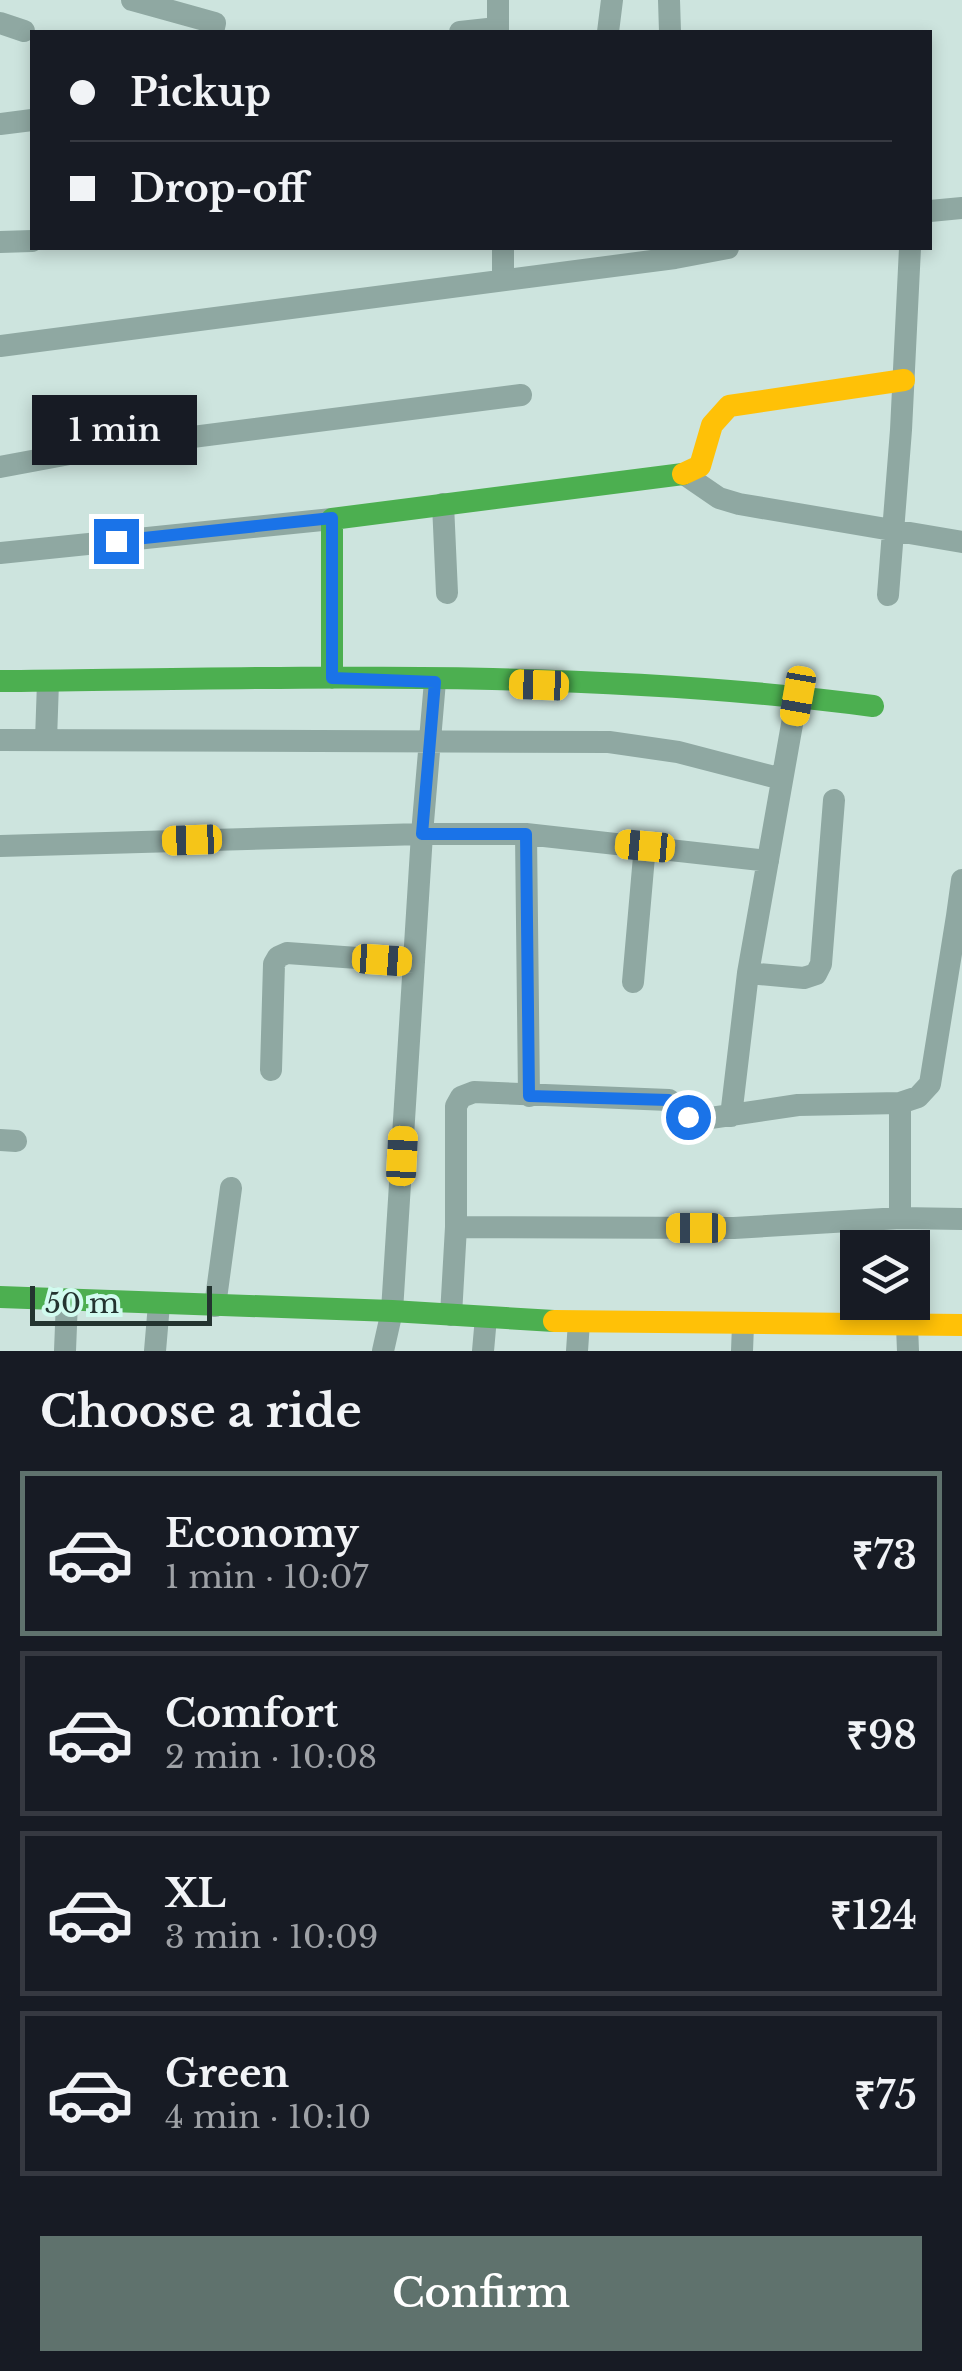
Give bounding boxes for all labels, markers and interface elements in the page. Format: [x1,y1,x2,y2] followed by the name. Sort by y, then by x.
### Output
[130,69,271,116] text: Pickup
[130,165,307,212] text: Drop-off
[34,396,198,466] callout: 1 min
[68,410,161,450] text: 1 min
[94,519,139,564] route end
[778,664,818,728] car
[508,669,570,701] car
[161,824,223,856] car
[614,828,676,864] car
[351,943,413,977] car
[666,1095,711,1140] route start
[385,1125,419,1187] car
[666,1213,726,1243] car
[840,1230,930,1320] map controls
[840,1230,930,1320] button: layers
[30,1281,212,1326] scale bar
[45,1286,119,1321] text: 50 m
[40,1383,362,1439] text: Choose a ride
[45,1509,135,1599] icon: car
[165,1510,359,1557] text: Economy
[852,1532,917,1579] text: ₹73
[165,1557,368,1597] text: 1 min · 10:07
[45,1689,135,1779] icon: car
[165,1690,338,1737] text: Comfort
[846,1712,917,1759] text: ₹98
[165,1737,377,1777] text: 2 min · 10:08
[45,1869,135,1959] icon: car
[165,1870,226,1917] text: XL
[830,1892,917,1939] text: ₹124
[165,1917,378,1957] text: 3 min · 10:09
[45,2049,135,2139] icon: car
[165,2050,289,2097] text: Green
[854,2072,917,2119] text: ₹75
[165,2097,371,2137] text: 4 min · 10:10
[40,2236,922,2351] button: Confirm

